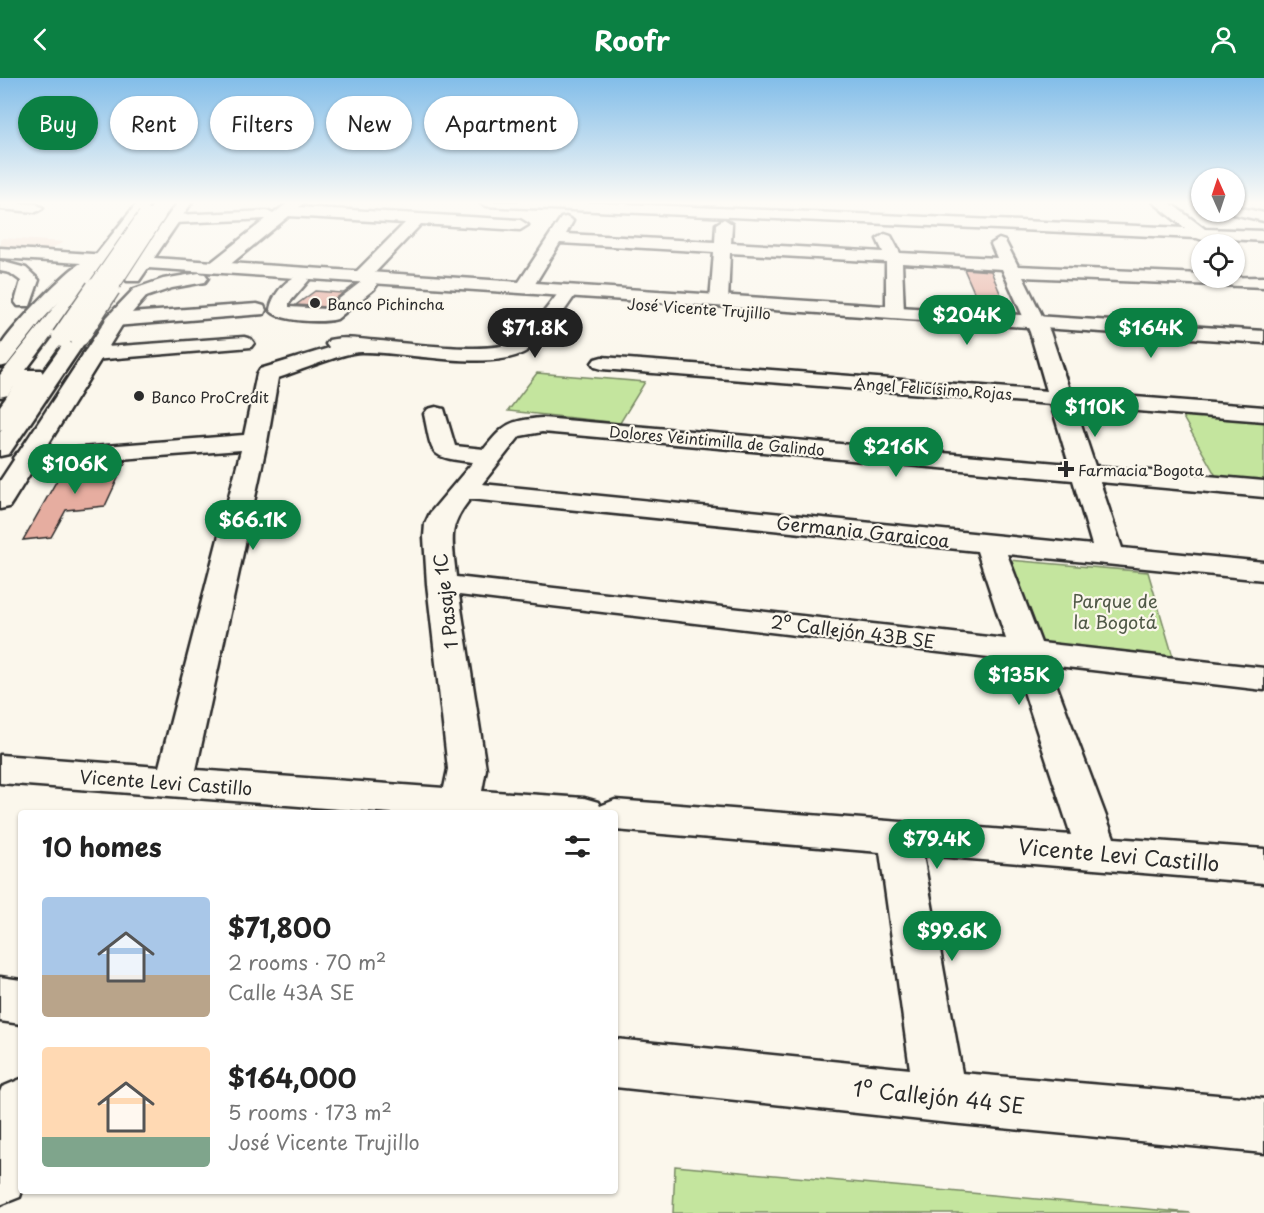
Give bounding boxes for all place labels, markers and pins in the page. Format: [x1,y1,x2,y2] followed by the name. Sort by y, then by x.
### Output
[327,292,445,315] place label: Banco Pichincha
[925,295,1009,346] pin: $204K
[308,296,322,310] marker: Banco Pichincha
[486,308,584,359] pin: $71.8K
[1109,308,1193,359] pin: $164K
[151,385,269,408] place label: Banco ProCredit
[1053,387,1137,438] pin: $110K
[132,389,146,403] marker: Banco ProCredit
[854,427,938,478] pin: $216K
[33,444,117,495] pin: $106K
[1078,458,1204,481] place label: Farmacia Bogota
[1059,462,1073,476] marker: Farmacia Bogota
[204,500,302,551] pin: $66.1K
[977,655,1061,706] pin: $135K
[888,819,986,870] pin: $79.4K
[903,911,1001,962] pin: $99.6K

